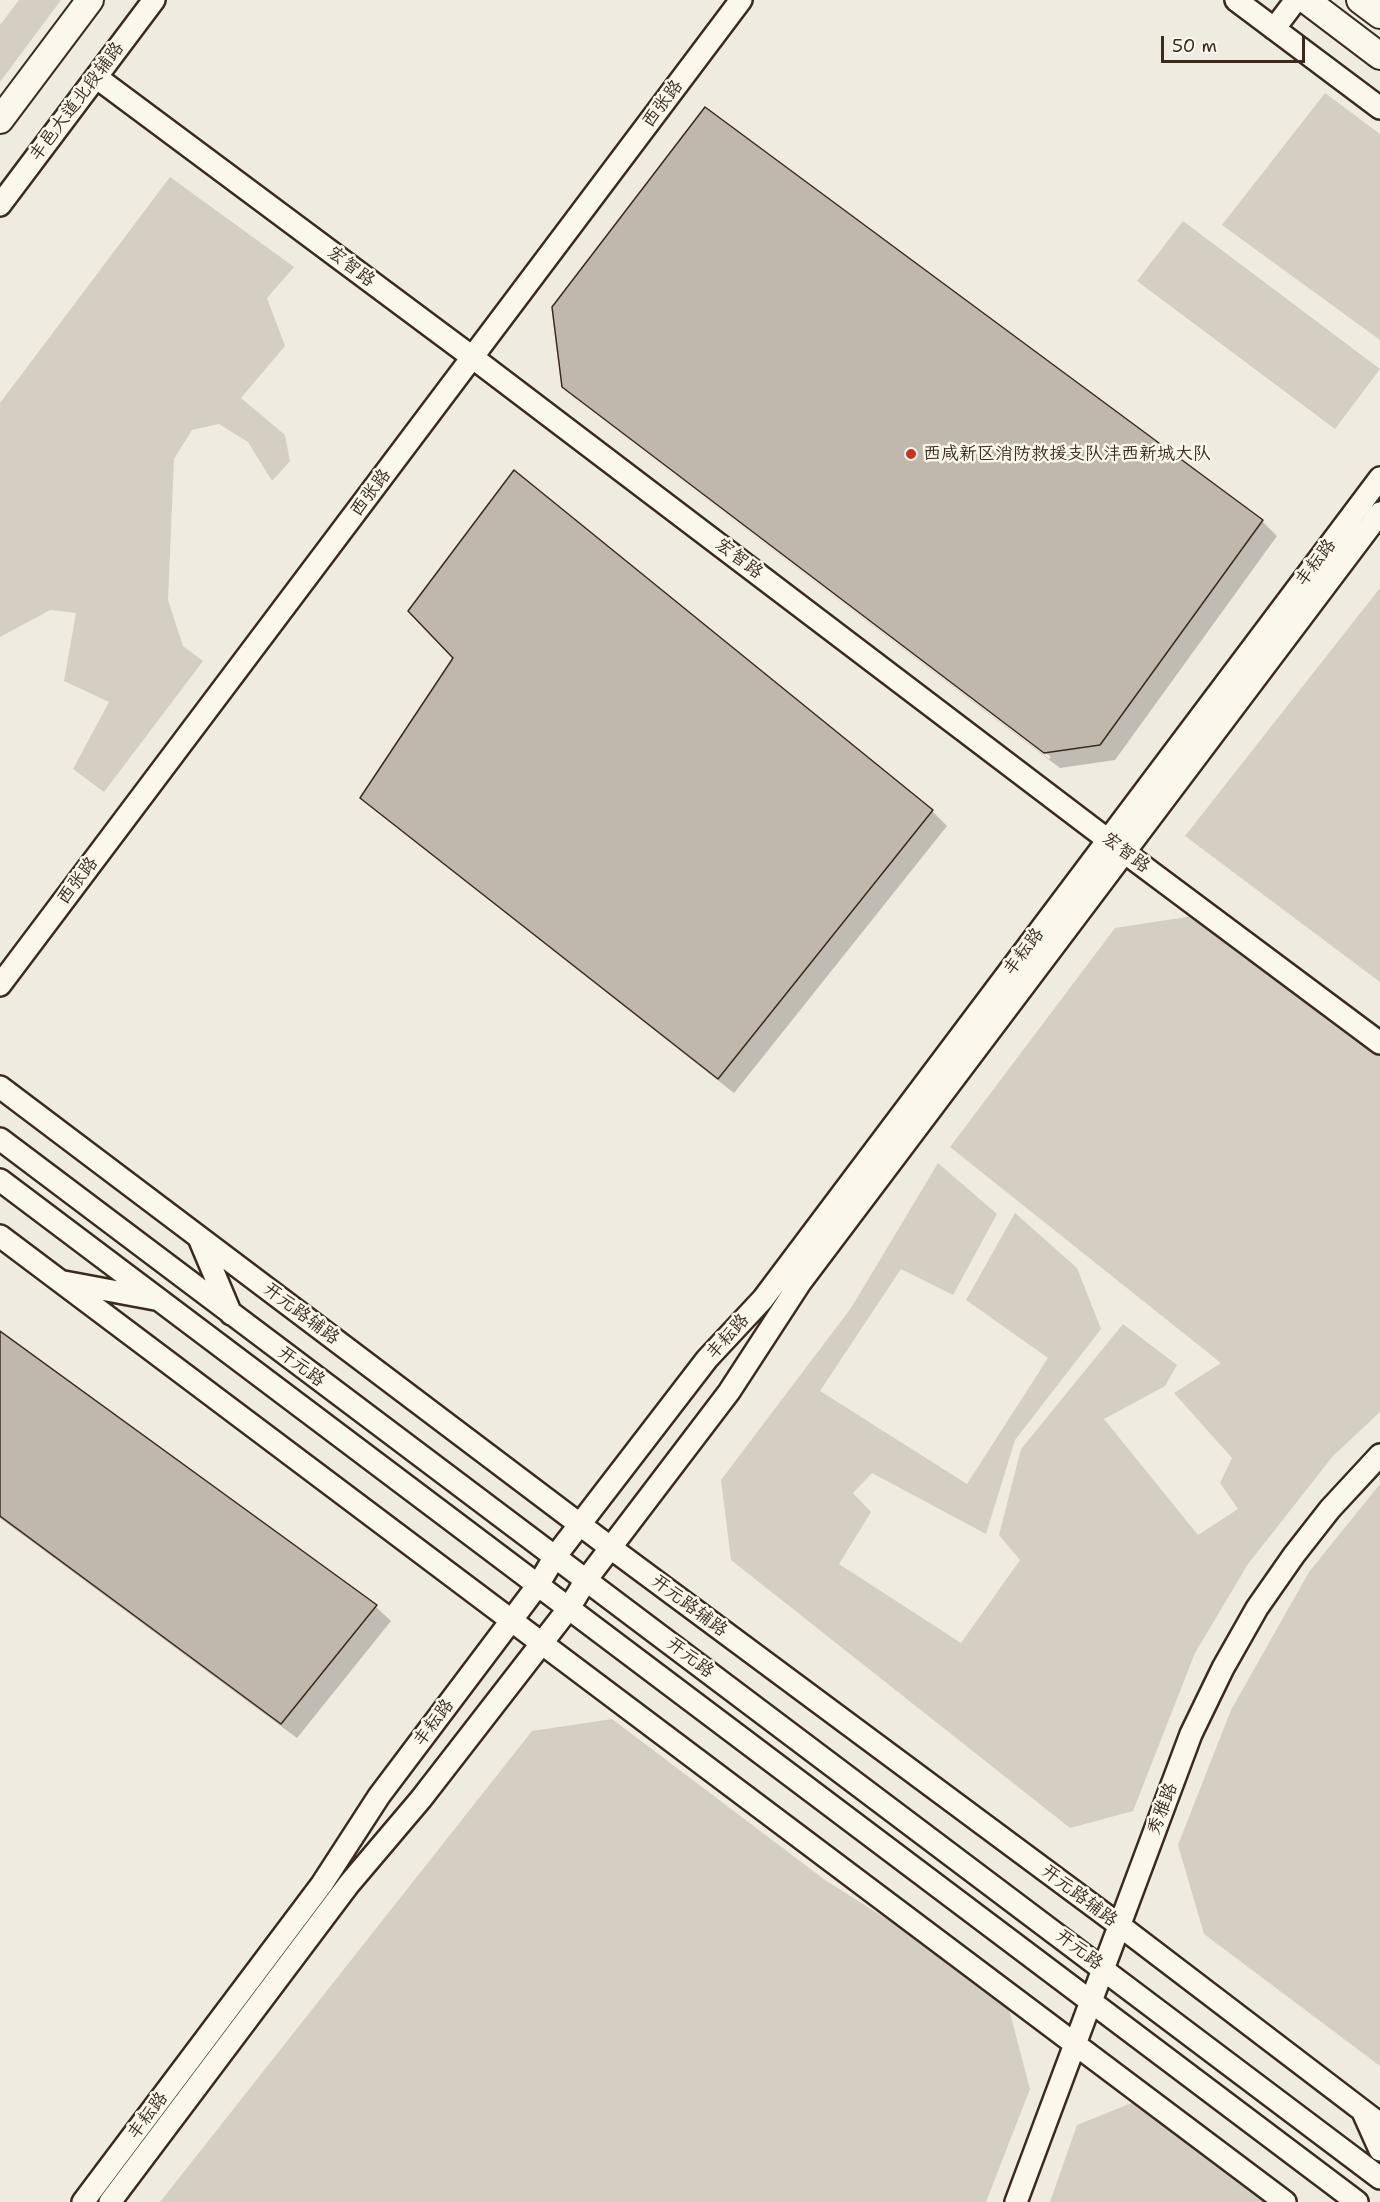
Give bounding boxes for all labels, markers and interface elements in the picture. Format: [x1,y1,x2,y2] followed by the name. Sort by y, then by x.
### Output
[1164,24,1308,62] scale bar
[1172,34,1217,58] text: 50 m
[25,38,129,166] street label: 丰邑大道北段辅路
[638,76,688,132] street label: 西张路
[323,242,379,292] street label: 宏智路
[923,443,1211,465] place label: 西咸新区消防救援支队沣西新城大队
[904,447,918,461] marker: 西咸新区消防救援支队沣西新城大队
[346,465,396,521] street label: 西张路
[711,534,767,584] street label: 宏智路
[1291,535,1341,591] street label: 丰耘路
[1098,828,1154,878] street label: 宏智路
[53,853,103,909] street label: 西张路
[999,924,1049,980] street label: 丰耘路
[259,1278,343,1350] street label: 开元路辅路
[702,1310,754,1364] street label: 丰耘路
[273,1342,329,1392] street label: 开元路
[647,1570,731,1642] street label: 开元路辅路
[662,1633,718,1683] street label: 开元路
[409,1695,459,1751] street label: 丰耘路
[1143,1780,1183,1838] street label: 秀雅路
[1037,1860,1121,1932] street label: 开元路辅路
[1051,1925,1107,1975] street label: 开元路
[123,2088,173,2144] street label: 丰耘路

